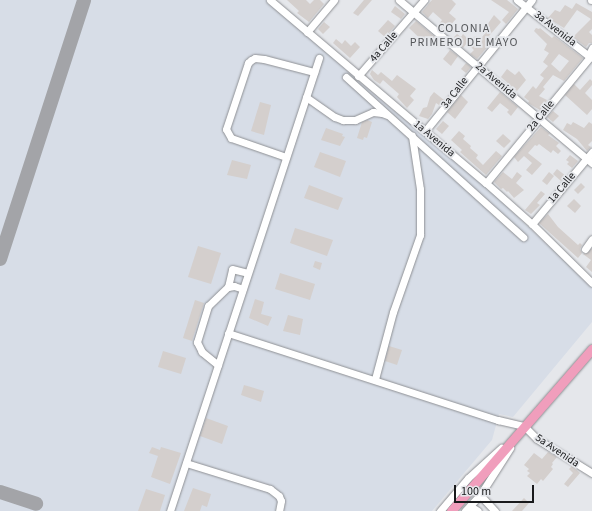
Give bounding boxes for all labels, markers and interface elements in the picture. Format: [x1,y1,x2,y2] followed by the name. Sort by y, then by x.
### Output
[531,8,579,50] street label: 3a Avenida
[410,22,518,50] district label: COLONIA PRIMERO DE MAYO
[367,29,401,65] street label: 4a Calle
[473,60,519,102] street label: 2a Avenida
[439,75,471,111] street label: 3a Calle
[525,98,557,134] street label: 2a Calle
[411,118,457,160] street label: 1a Avenida
[545,170,579,206] street label: 1a Calle
[533,432,581,470] street label: 5a Avenida
[456,477,536,503] scale bar
[461,483,491,500] text: 100 m

